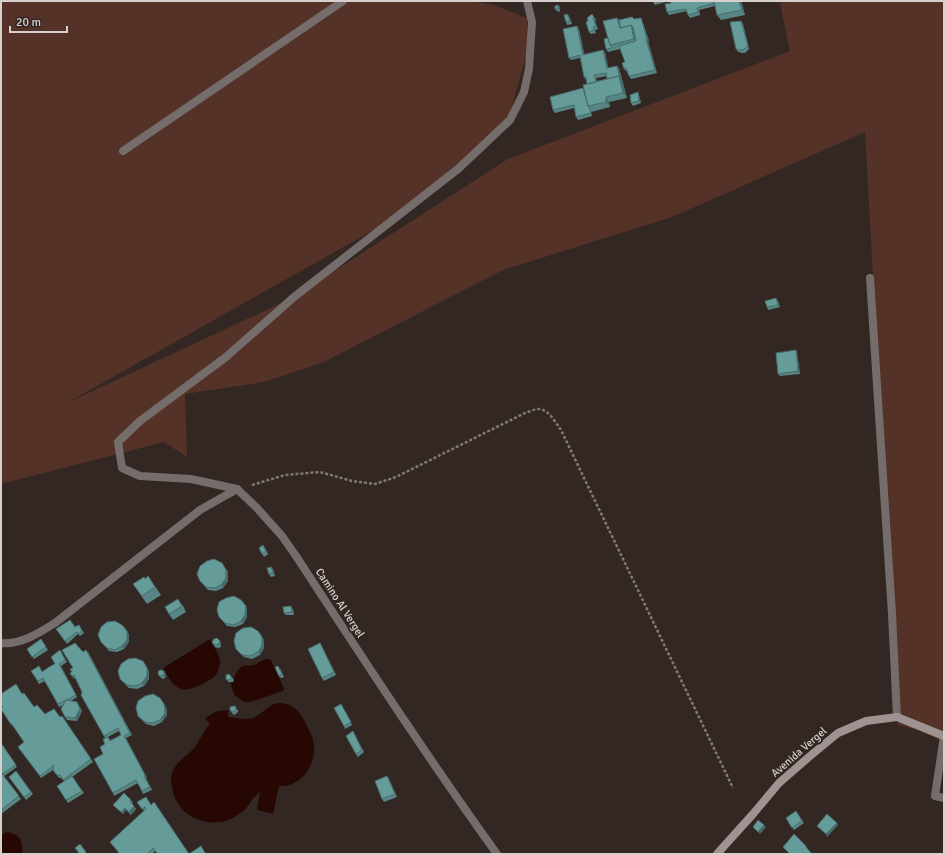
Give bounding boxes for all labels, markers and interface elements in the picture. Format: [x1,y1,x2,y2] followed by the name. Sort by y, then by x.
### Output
[10,8,67,34] scale bar
[16,15,41,30] text: 20 m
[313,566,367,640] street label: Camino Al Vergel
[769,724,829,780] street label: Avenida Vergel

